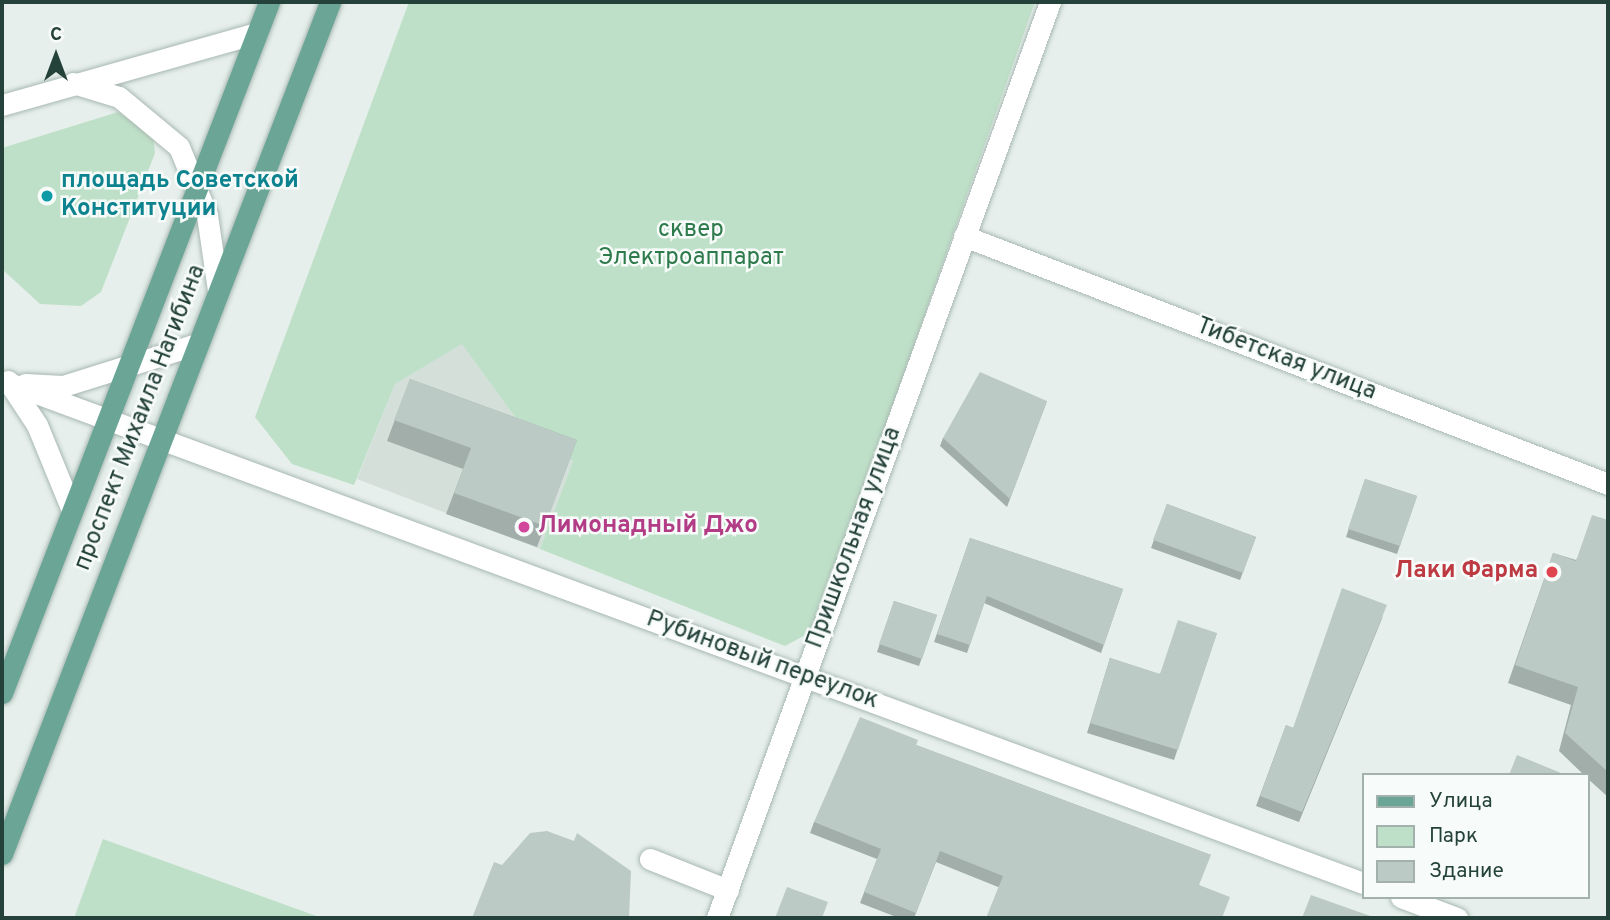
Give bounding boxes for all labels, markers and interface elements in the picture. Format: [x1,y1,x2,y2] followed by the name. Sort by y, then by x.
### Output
[21,21,91,91] north arrow
[50,23,62,47] text: С
[61,168,299,224] place label: площадь Советской Конституции
[39,188,55,204] marker: площадь Советской Конституции
[598,217,784,273] park label: cквер Электроаппарат
[69,261,213,575] street label: проспект Михаила Нагибина
[1192,312,1380,408] street label: Тибетская улица
[802,423,908,653] street label: Пришкольная улица
[538,513,758,541] place label: Лимонадный Джо
[516,519,532,535] marker: Лимонадный Джо
[1394,558,1538,586] place label: Лаки Фарма
[1544,564,1560,580] marker: Лаки Фарма
[642,606,882,716] street label: Рубиновый переулок
[1362,773,1589,899] legend
[1429,788,1493,815] text: Улица
[1429,823,1478,850] text: Парк
[1429,858,1504,885] text: Здание

